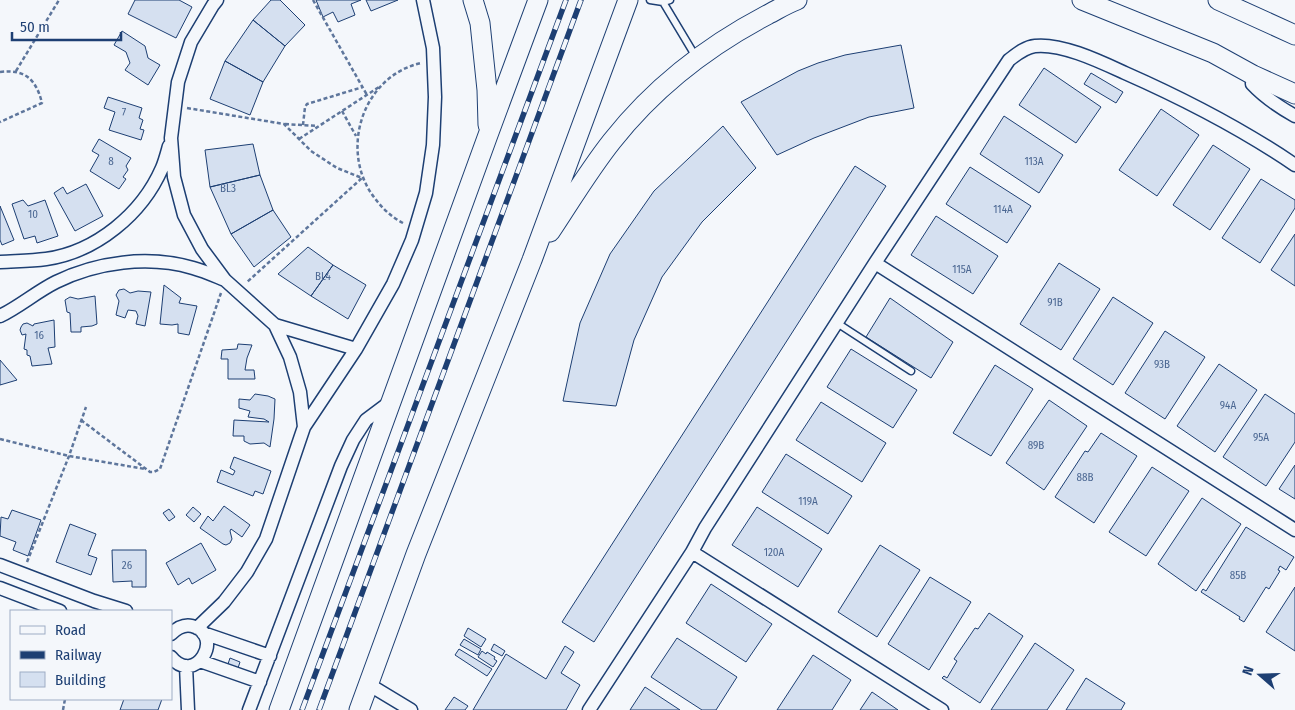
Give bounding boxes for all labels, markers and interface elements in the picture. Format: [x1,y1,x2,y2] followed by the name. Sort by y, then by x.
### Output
[12,10,121,42] scale bar
[20,18,50,36] text: 50 m
[122,106,127,119] house number: 7
[108,155,114,168] house number: 8
[1024,155,1044,168] house number: 113A
[220,182,236,195] house number: BL3
[993,203,1013,216] house number: 114A
[28,208,38,221] house number: 10
[952,263,972,276] house number: 115A
[315,270,332,283] house number: BL4
[1047,296,1063,309] house number: 91B
[34,329,44,342] house number: 16
[1154,358,1170,371] house number: 93B
[1220,399,1236,412] house number: 94A
[1253,431,1269,444] house number: 95A
[1028,439,1044,452] house number: 89B
[1076,471,1094,484] house number: 88B
[798,495,818,508] house number: 119A
[764,546,785,559] house number: 120A
[122,559,133,572] house number: 26
[1230,569,1246,582] house number: 85B
[10,610,172,700] legend
[55,621,86,639] text: Road
[55,646,102,664] text: Railway
[1235,650,1285,700] north arrow
[1239,664,1258,678] text: N
[55,671,106,689] text: Building

